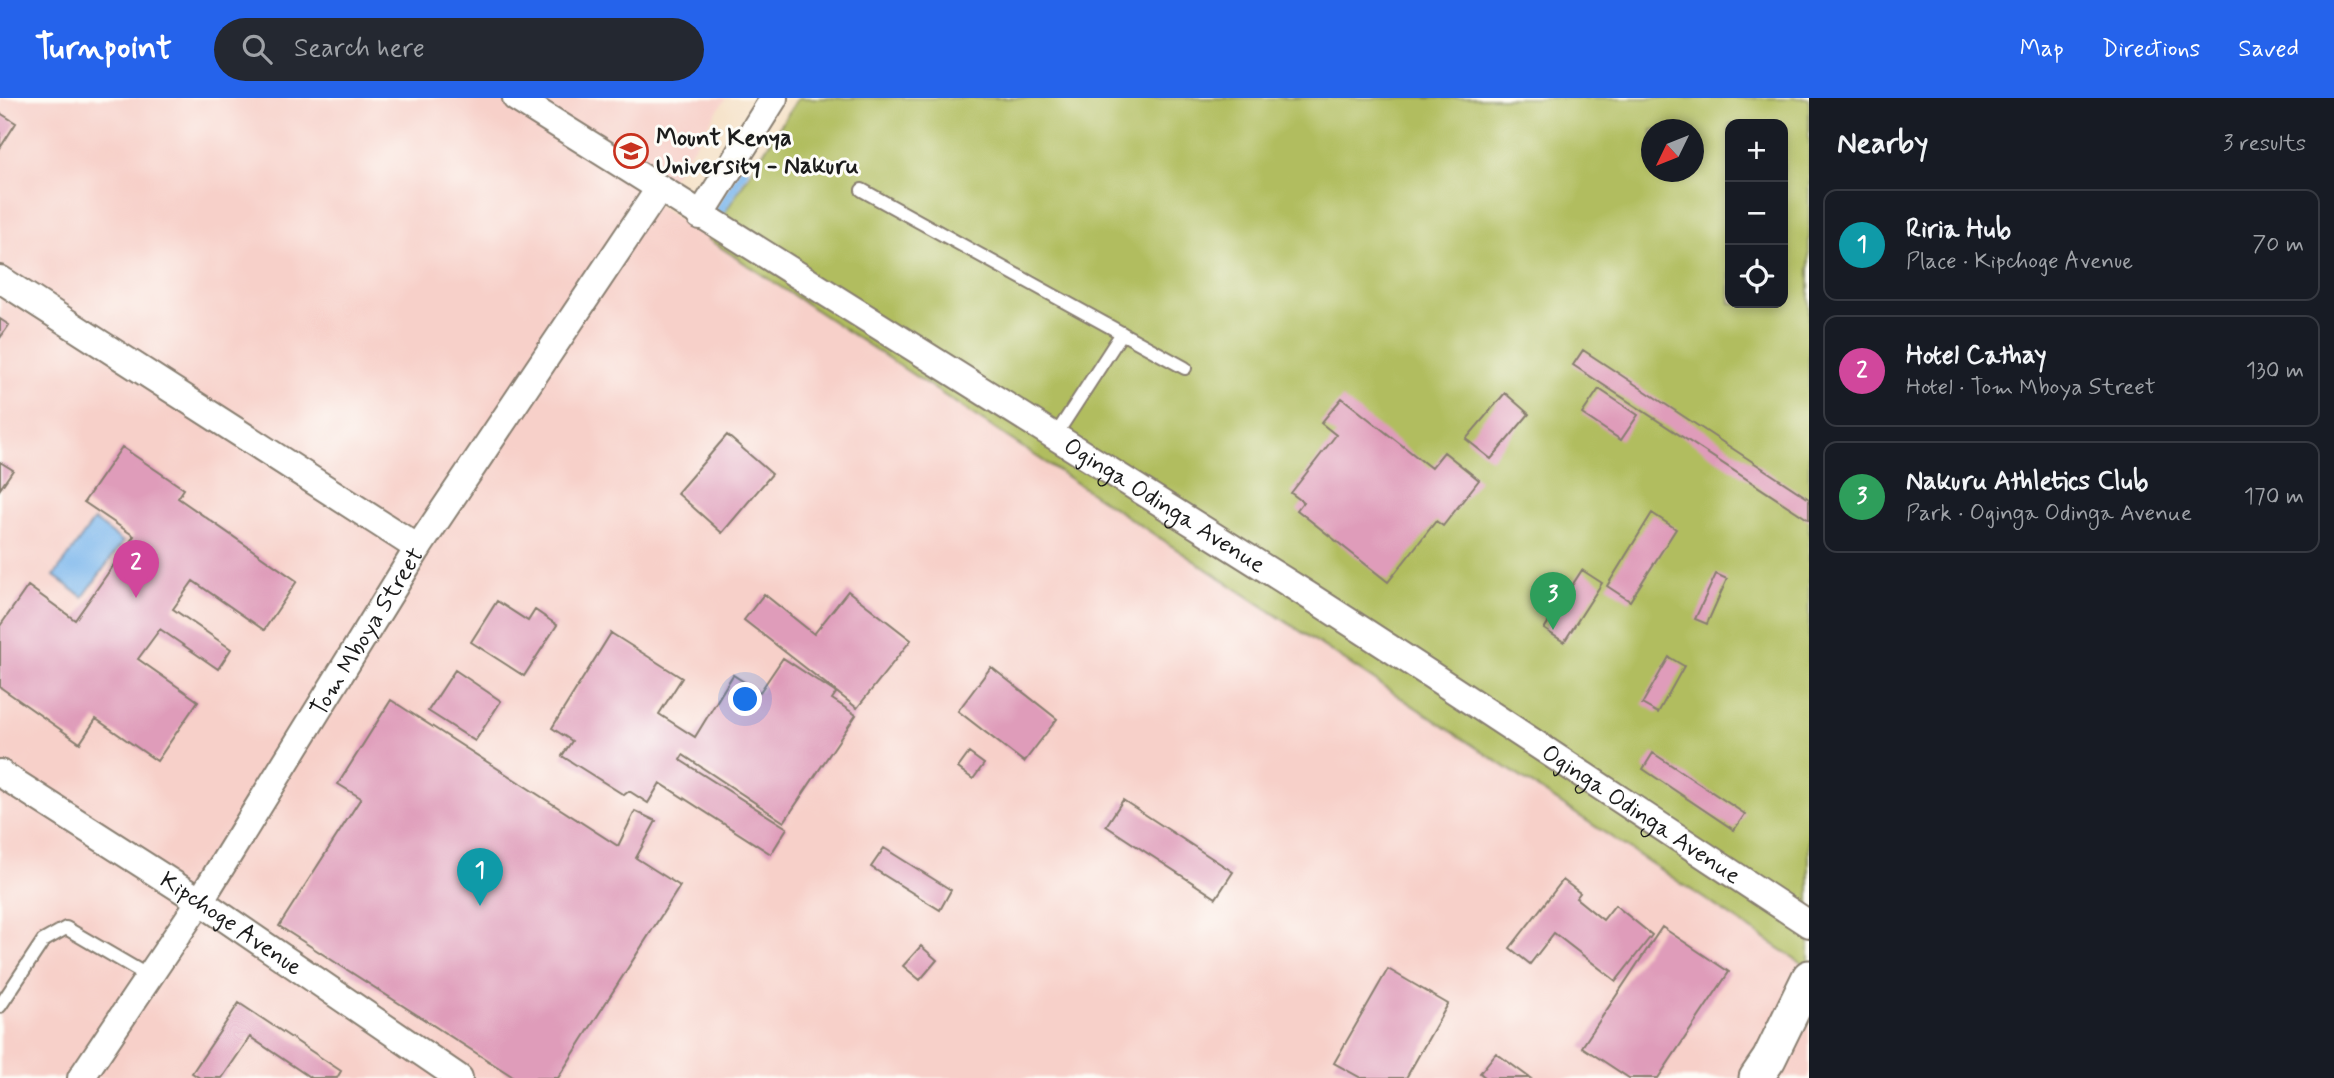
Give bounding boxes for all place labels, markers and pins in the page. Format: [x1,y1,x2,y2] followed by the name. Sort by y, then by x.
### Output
[656,123,859,182] place label: Mount Kenya University - Nakuru
[612,132,650,170] school or university icon: Mount Kenya University - Nakuru
[113,540,159,598] pin: 2
[1530,572,1576,630] pin: 3
[457,848,503,906] pin: 1

